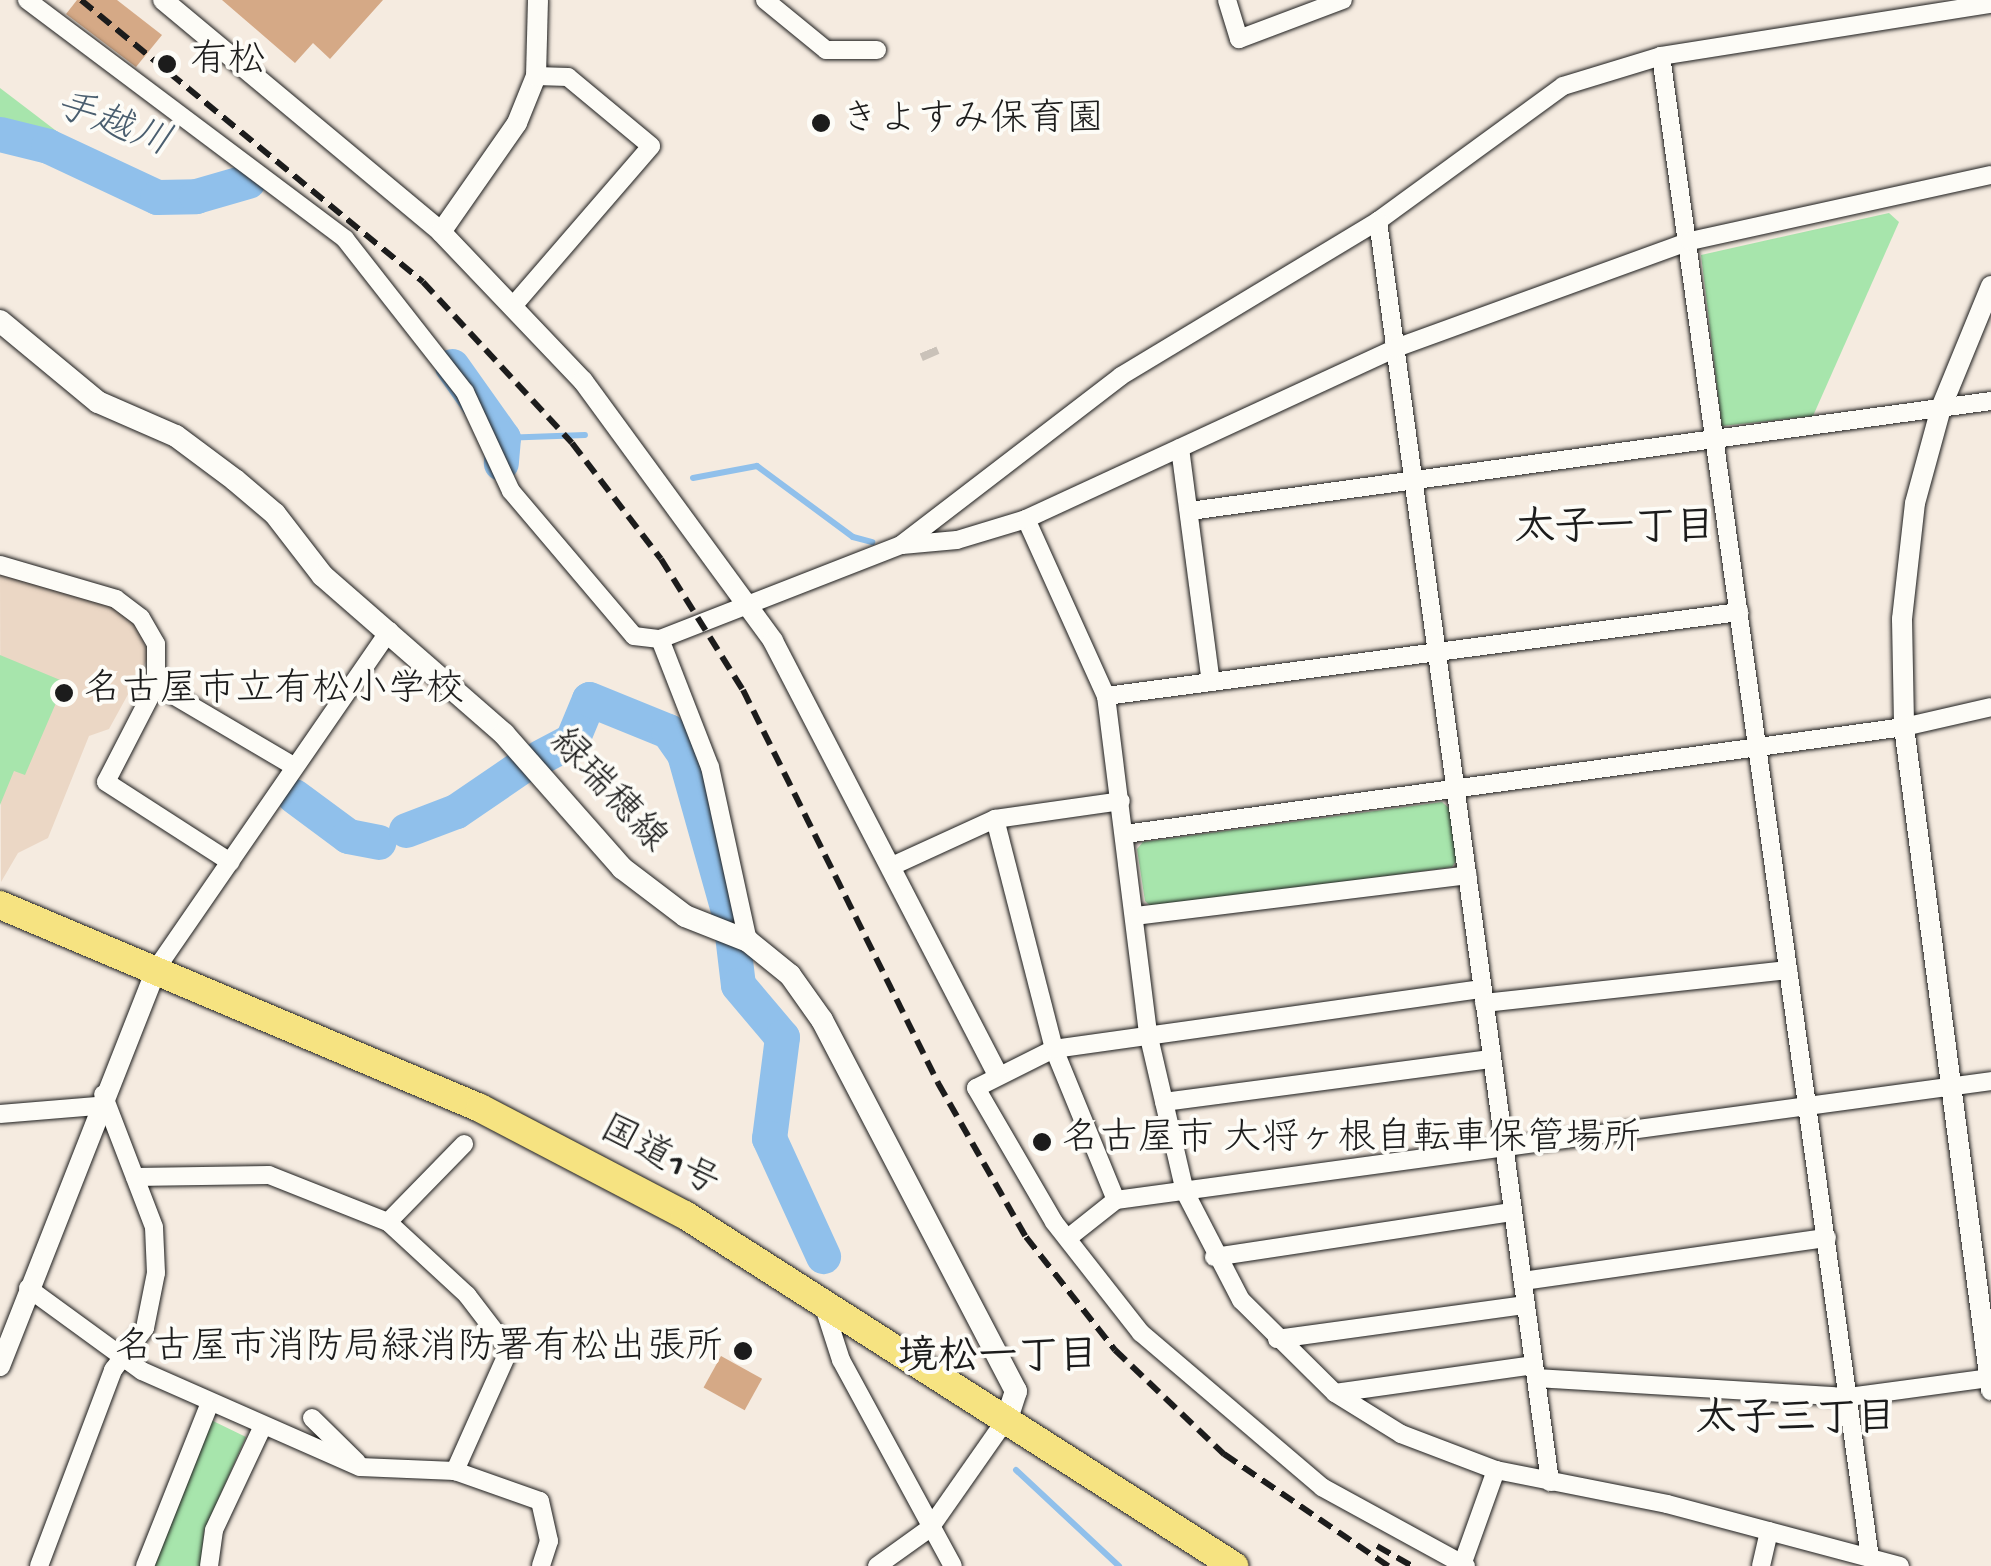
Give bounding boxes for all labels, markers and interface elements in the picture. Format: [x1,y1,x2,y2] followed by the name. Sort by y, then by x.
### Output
[190,41,266,87] place label: 有松
[154,51,180,77] marker: 有松
[47,84,177,170] water label: 手越川
[841,100,1107,146] place label: きよすみ保育園
[810,112,832,134] marker: きよすみ保育園
[1515,507,1715,555] district label: 太子一丁目
[84,670,464,716] place label: 名古屋市立有松小学校
[53,682,75,704] marker: 名古屋市立有松小学校
[537,722,675,864] street label: 緑瑞穂線
[590,1109,726,1209] street label: 国道1号
[1062,1119,1641,1165] place label: 名古屋市 大将ヶ根自転車保管場所
[1031,1131,1053,1153] marker: 名古屋市 大将ヶ根自転車保管場所
[115,1328,723,1374] place label: 名古屋市消防局緑消防署有松出張所
[898,1336,1098,1384] district label: 境松一丁目
[732,1340,754,1362] marker: 名古屋市消防局緑消防署有松出張所
[1696,1398,1896,1446] district label: 太子三丁目

